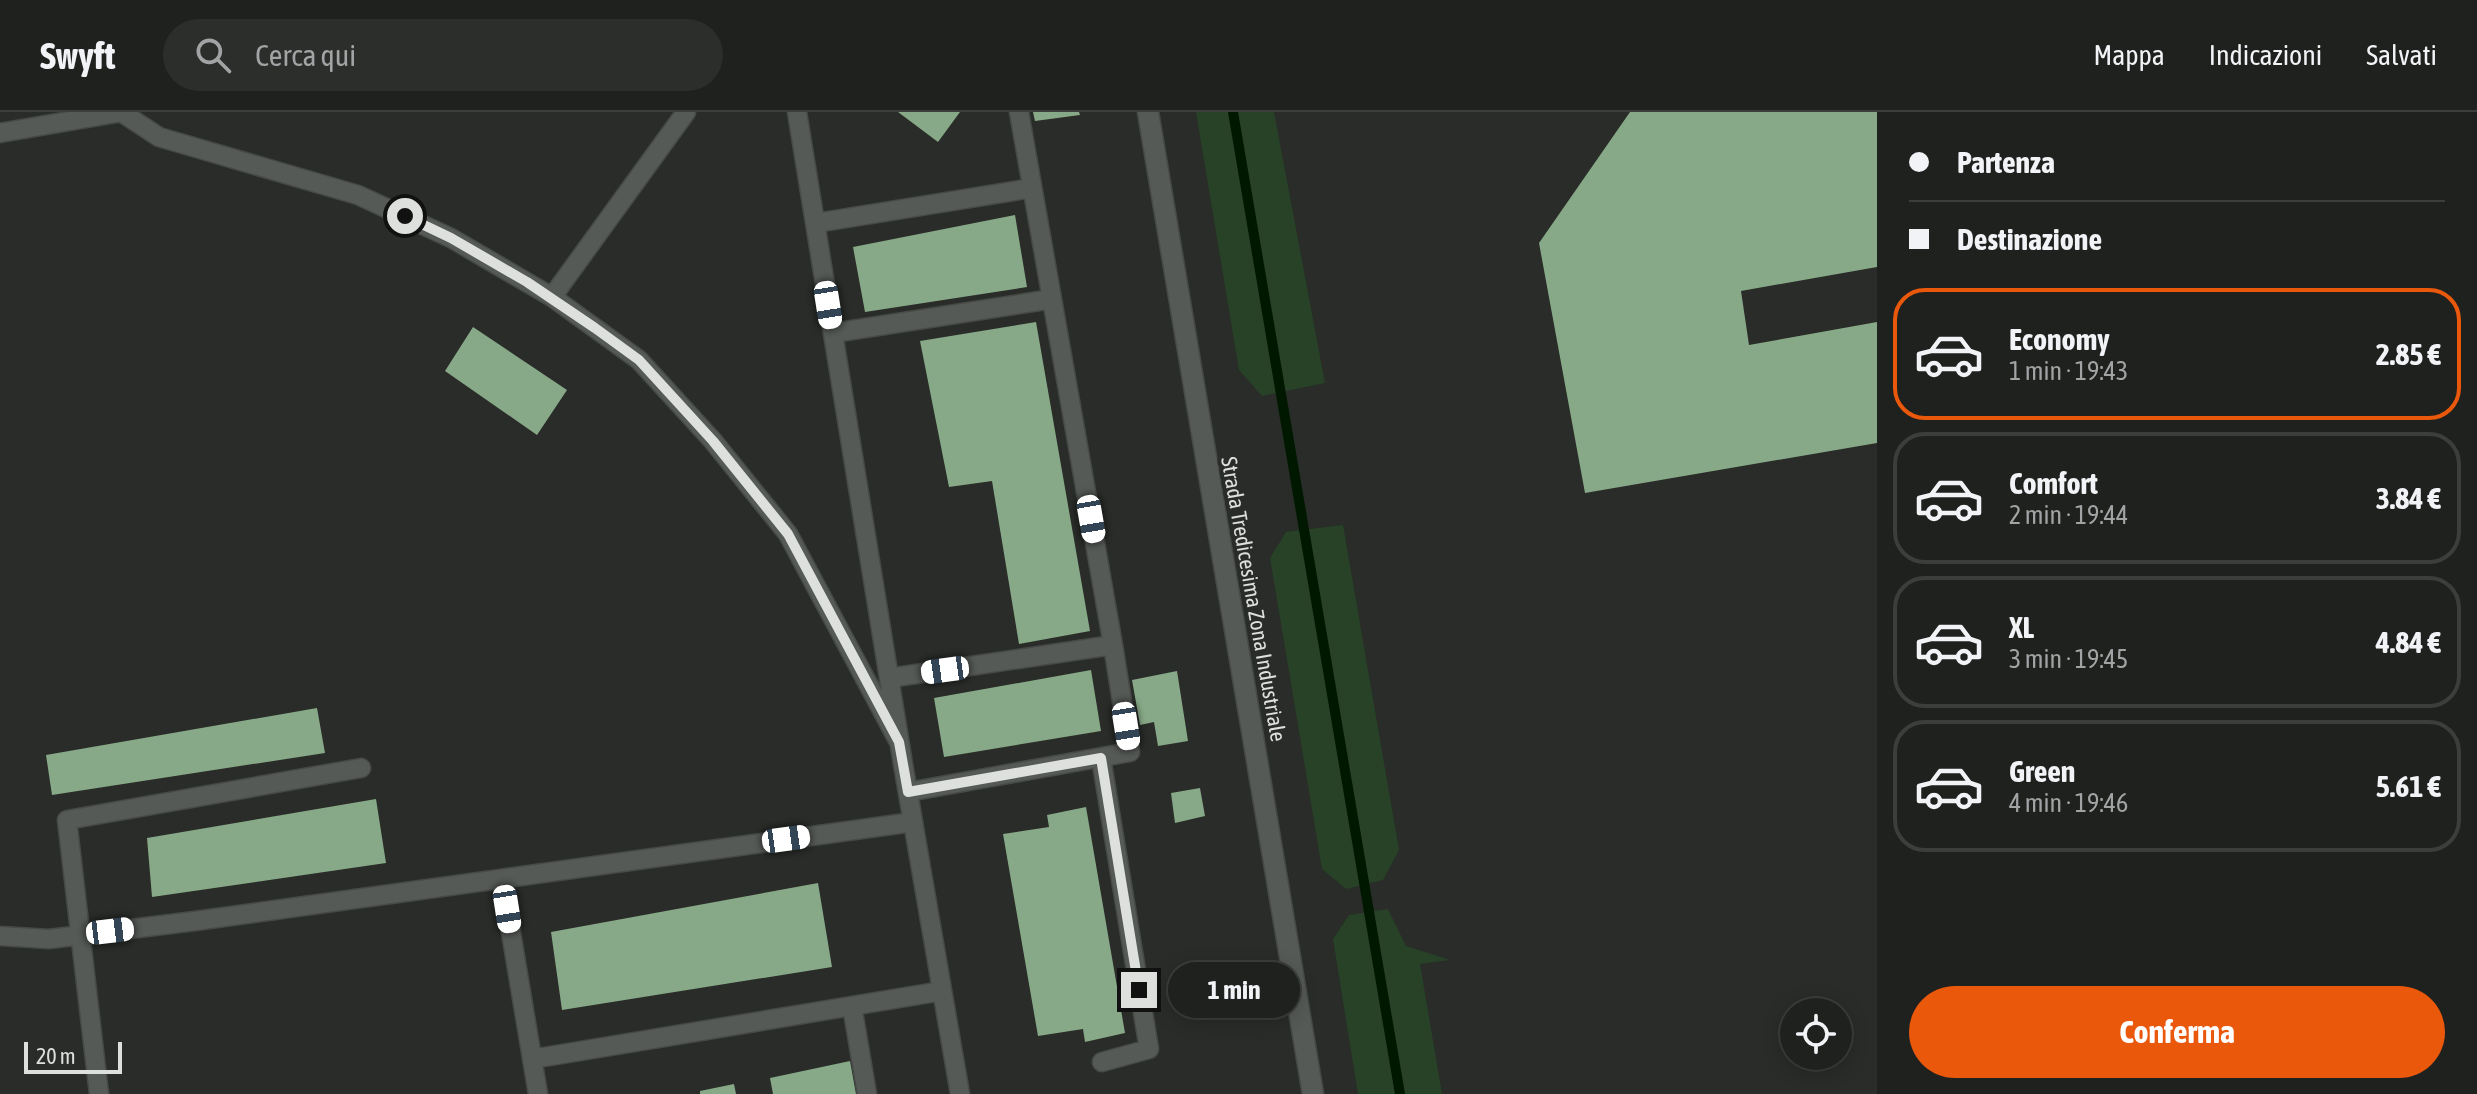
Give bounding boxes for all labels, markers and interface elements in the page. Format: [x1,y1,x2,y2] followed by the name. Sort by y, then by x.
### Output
[163,19,723,91] search box
[191,33,235,77] icon: search
[40,34,115,77] text: Swyft
[255,38,356,72] text: Cerca qui
[2093,39,2165,71] text: Mappa
[2209,39,2322,71] text: Indicazioni
[2366,39,2437,71] text: Salvati
[1957,145,2055,179] text: Partenza
[387,198,423,234] route start
[1957,222,2102,256] text: Destinazione
[812,279,844,331] car
[1913,318,1985,390] icon: car
[2009,322,2110,356] text: Economy
[2376,337,2441,371] text: 2.85 €
[2009,356,2128,386] text: 1 min · 19:43
[1216,455,1292,743] street label: Strada Tredicesima Zona Industriale
[1913,462,1985,534] icon: car
[2009,466,2098,500] text: Comfort
[2376,481,2441,515] text: 3.84 €
[1075,493,1107,545] car
[2009,500,2128,530] text: 2 min · 19:44
[1913,606,1985,678] icon: car
[2009,610,2034,644] text: XL
[2376,625,2441,659] text: 4.84 €
[2009,644,2128,674] text: 3 min · 19:45
[920,655,970,685] car
[1110,700,1142,752] car
[1913,750,1985,822] icon: car
[2009,754,2075,788] text: Green
[2376,769,2441,803] text: 5.61 €
[2009,788,2128,818] text: 4 min · 19:46
[761,824,811,854] car
[491,883,523,935] car
[85,916,135,946] car
[1167,962,1299,1018] callout: 1 min
[1121,972,1157,1008] route end
[1207,975,1261,1005] text: 1 min
[1909,986,2445,1078] button: Conferma
[1780,998,1852,1070] map controls
[1780,998,1852,1070] button: locate
[24,1038,122,1074] scale bar
[36,1043,76,1069] text: 20 m

